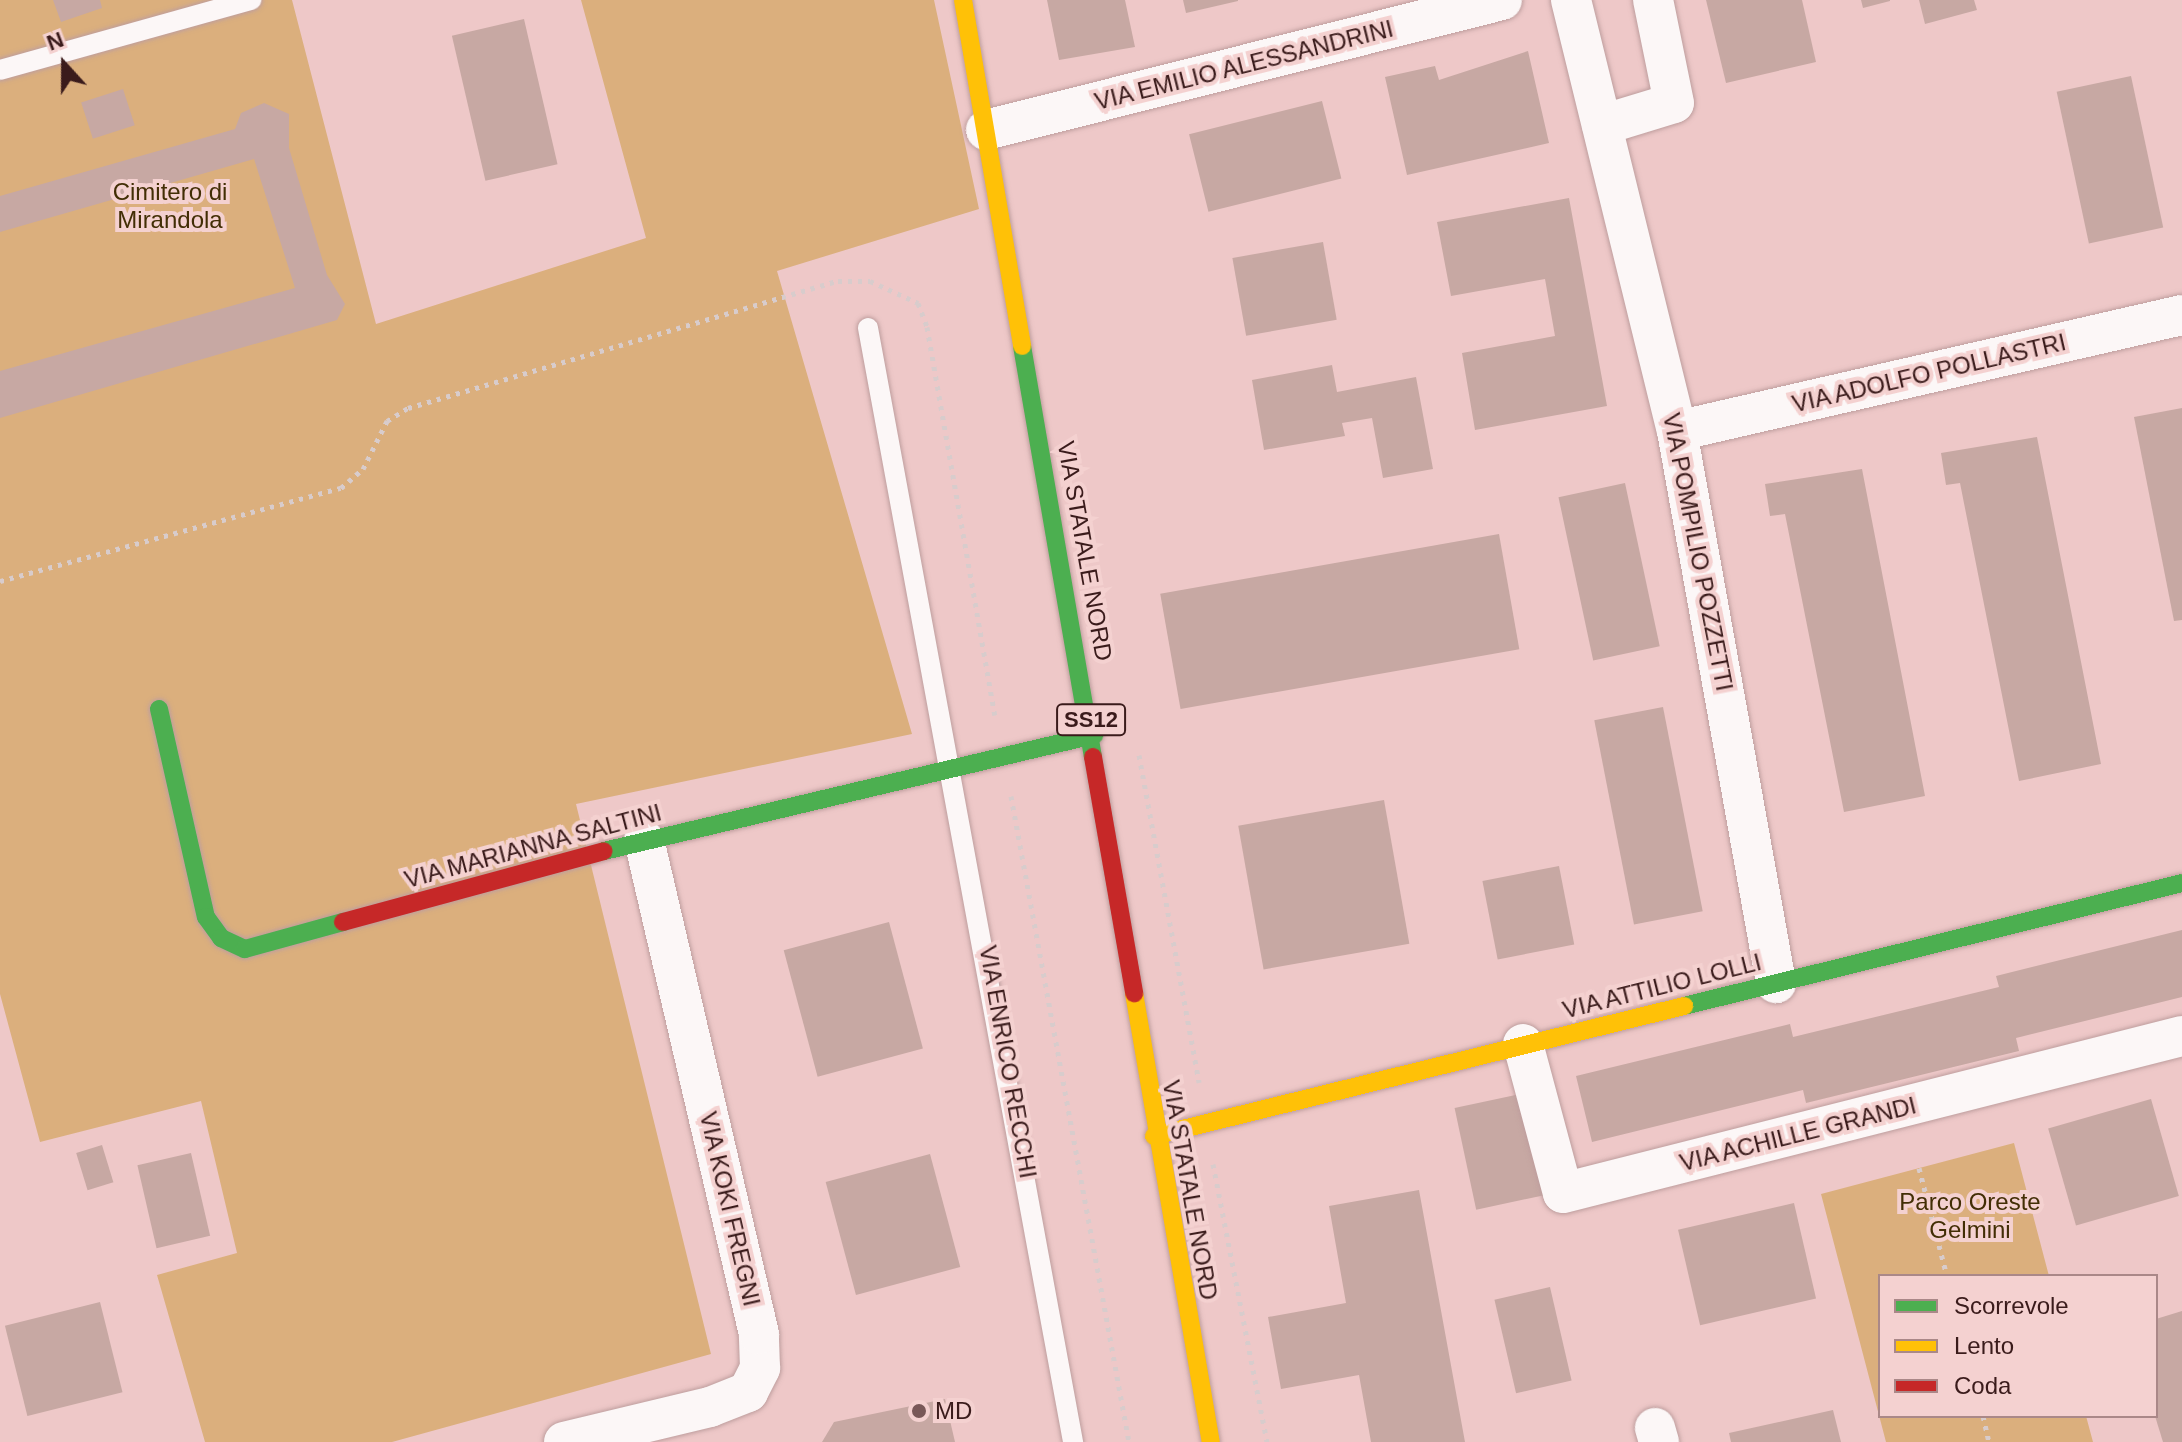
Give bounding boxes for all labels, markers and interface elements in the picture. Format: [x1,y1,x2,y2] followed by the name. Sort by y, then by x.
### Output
[1090,14,1398,116] street label: VIA EMILIO ALESSANDRINI
[24,24,104,104] north arrow
[43,27,67,56] text: N
[113,178,227,234] park label: Cimitero di Mirandola
[1788,327,2070,419] street label: VIA ADOLFO POLLASTRI
[1657,410,1739,694] street label: VIA POMPILIO POZZETTI
[1051,438,1119,664] street label: VIA STATALE NORD
[1055,702,1127,738] road number: SS12
[400,797,666,895] street label: VIA MARIANNA SALTINI
[973,943,1043,1181] street label: VIA ENRICO RECCHI
[1558,947,1766,1025] street label: VIA ATTILIO LOLLI
[1156,1077,1224,1303] street label: VIA STATALE NORD
[1675,1090,1921,1178] street label: VIA ACHILLE GRANDI
[693,1108,767,1310] street label: VIA KOKI FREGNI
[1899,1188,2041,1244] park label: Parco Oreste Gelmini
[1878,1274,2158,1418] legend
[1954,1292,2069,1319] text: Scorrevole
[1954,1332,2014,1359] text: Lento
[1954,1372,2011,1399] text: Coda
[935,1397,972,1425] place label: MD
[910,1402,928,1420] marker: MD

